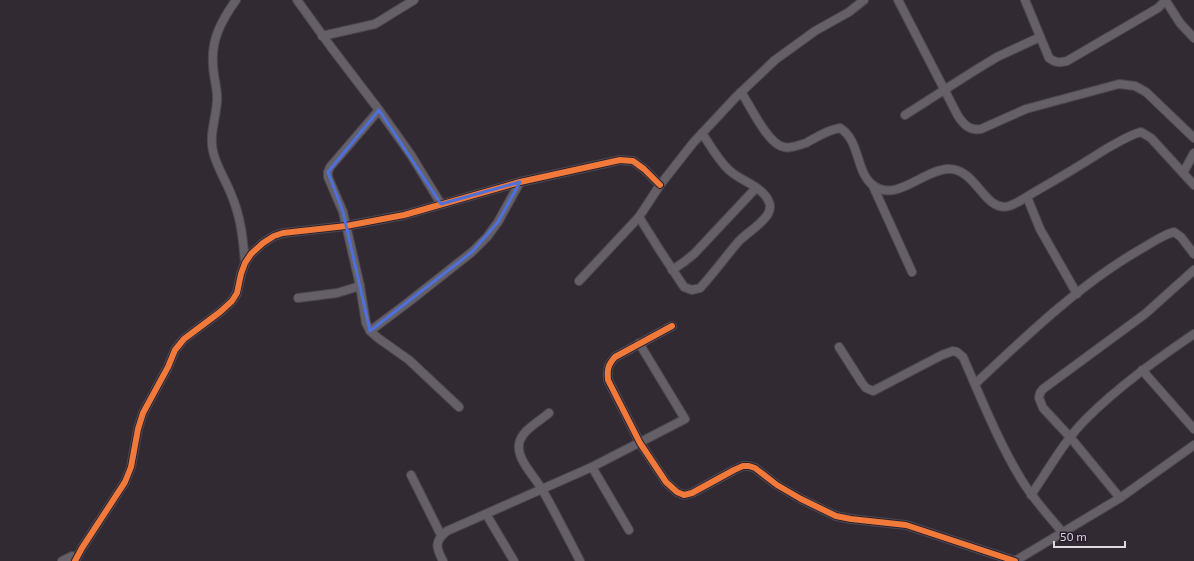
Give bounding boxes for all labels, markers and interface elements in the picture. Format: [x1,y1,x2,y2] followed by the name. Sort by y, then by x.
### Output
[1054,523,1125,549] scale bar
[1060,529,1087,543] text: 50 m

